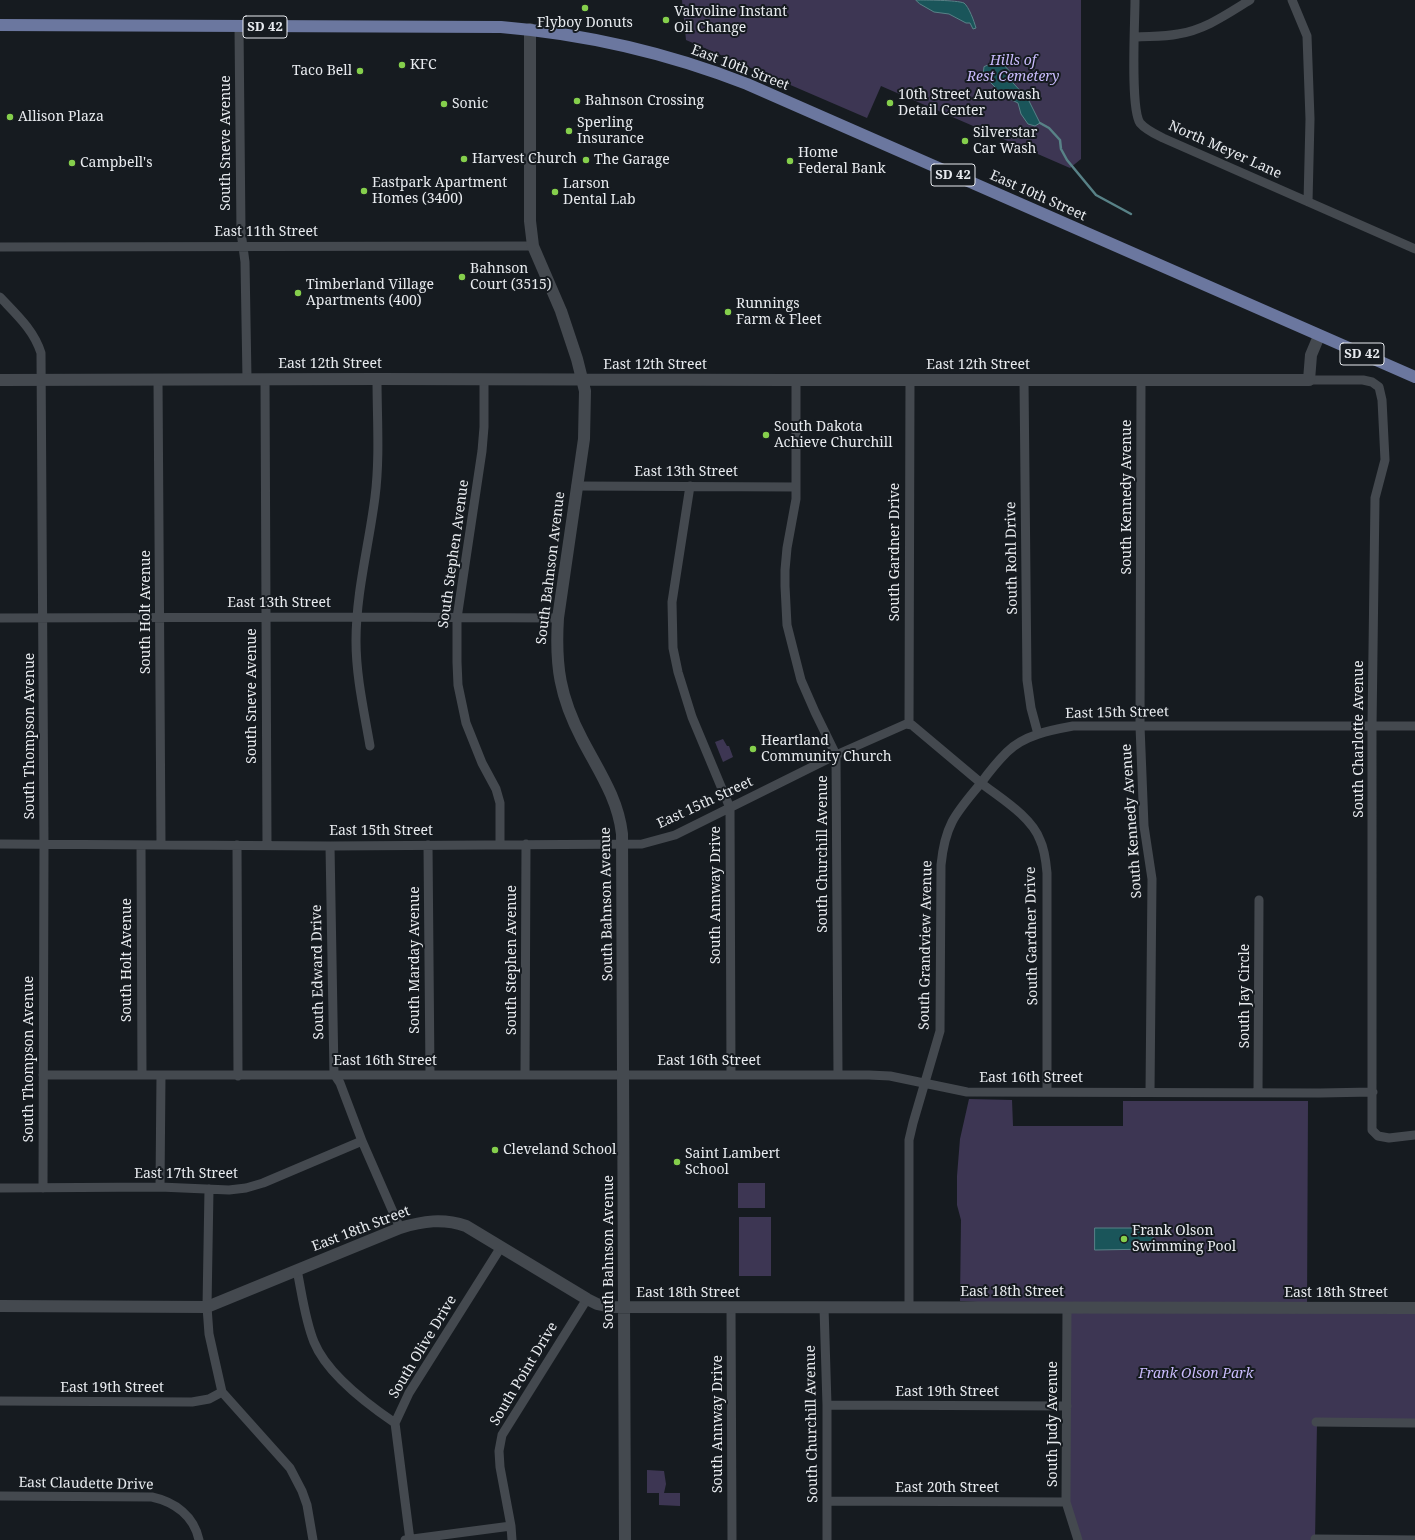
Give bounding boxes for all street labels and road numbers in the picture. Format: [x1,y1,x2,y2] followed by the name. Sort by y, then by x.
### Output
[243,16,287,38] road number: SD 42
[689,42,791,94] street label: East 10th Street
[218,75,234,211] street label: South Sneve Avenue
[1166,117,1284,183] street label: North Meyer Lane
[931,164,975,186] road number: SD 42
[987,167,1089,225] street label: East 10th Street
[214,224,318,240] street label: East 11th Street
[1340,343,1384,365] road number: SD 42
[278,356,382,372] street label: East 12th Street
[603,357,707,373] street label: East 12th Street
[926,357,1030,373] street label: East 12th Street
[1119,420,1135,574] street label: South Kennedy Avenue
[634,464,738,480] street label: East 13th Street
[435,479,473,629] street label: South Stephen Avenue
[887,483,903,621] street label: South Gardner Drive
[533,491,569,645] street label: South Bahnson Avenue
[1003,501,1021,615] street label: South Rohl Drive
[138,550,154,674] street label: South Holt Avenue
[227,595,331,611] street label: East 13th Street
[244,628,260,764] street label: South Sneve Avenue
[22,653,38,819] street label: South Thompson Avenue
[1351,660,1367,818] street label: South Charlotte Avenue
[1065,704,1169,722] street label: East 15th Street
[1118,743,1146,899] street label: South Kennedy Avenue
[654,773,756,833] street label: East 15th Street
[815,775,831,933] street label: South Churchill Avenue
[329,823,433,839] street label: East 15th Street
[708,826,724,964] street label: South Annway Drive
[597,827,617,981] street label: South Bahnson Avenue
[916,860,936,1030] street label: South Grandview Avenue
[1022,867,1042,1005] street label: South Gardner Drive
[504,885,520,1035] street label: South Stephen Avenue
[407,886,423,1034] street label: South Marday Avenue
[119,898,135,1022] street label: South Holt Avenue
[308,904,328,1040] street label: South Edward Drive
[1237,944,1253,1048] street label: South Jay Circle
[21,976,37,1142] street label: South Thompson Avenue
[333,1053,437,1069] street label: East 16th Street
[657,1053,761,1069] street label: East 16th Street
[979,1070,1083,1086] street label: East 16th Street
[134,1166,238,1182] street label: East 17th Street
[601,1175,617,1329] street label: South Bahnson Avenue
[310,1203,412,1255] street label: East 18th Street
[960,1284,1064,1300] street label: East 18th Street
[636,1285,740,1301] street label: East 18th Street
[1284,1285,1388,1301] street label: East 18th Street
[386,1292,460,1402] street label: South Olive Drive
[487,1319,561,1429] street label: South Point Drive
[802,1345,822,1503] street label: South Churchill Avenue
[710,1355,726,1493] street label: South Annway Drive
[1045,1361,1061,1487] street label: South Judy Avenue
[60,1380,164,1396] street label: East 19th Street
[895,1384,999,1400] street label: East 19th Street
[18,1474,154,1494] street label: East Claudette Drive
[895,1480,999,1496] street label: East 20th Street

